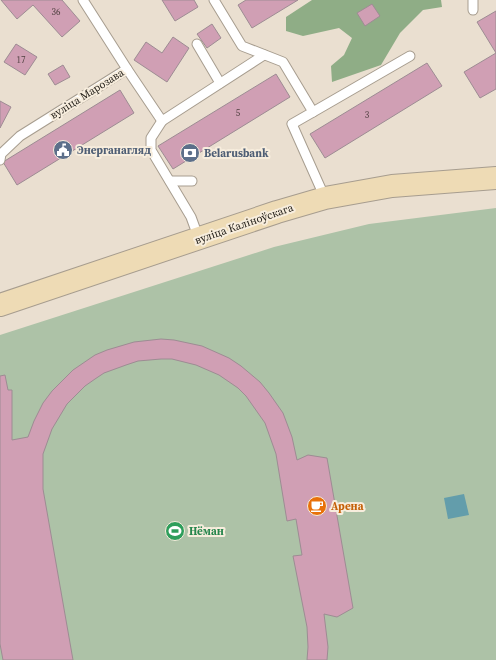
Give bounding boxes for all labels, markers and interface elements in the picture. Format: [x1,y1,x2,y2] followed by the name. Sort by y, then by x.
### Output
[51,6,61,18] house number: 36
[16,54,26,66] house number: 17
[47,65,127,123] street label: вуліца Марозава
[236,107,241,119] house number: 5
[365,109,370,121] house number: 3
[52,139,74,161] public building icon: Энерганагляд
[179,142,201,164] bank icon: Belarusbank
[77,143,151,158] place label: Энерганагляд
[204,146,269,161] place label: Belarusbank
[193,200,296,248] street label: вуліца Каліноўскага
[306,495,328,517] cafe icon: Арена
[331,499,364,514] place label: Арена
[164,520,186,542] sports icon: Нёман
[189,524,224,539] place label: Нёман

